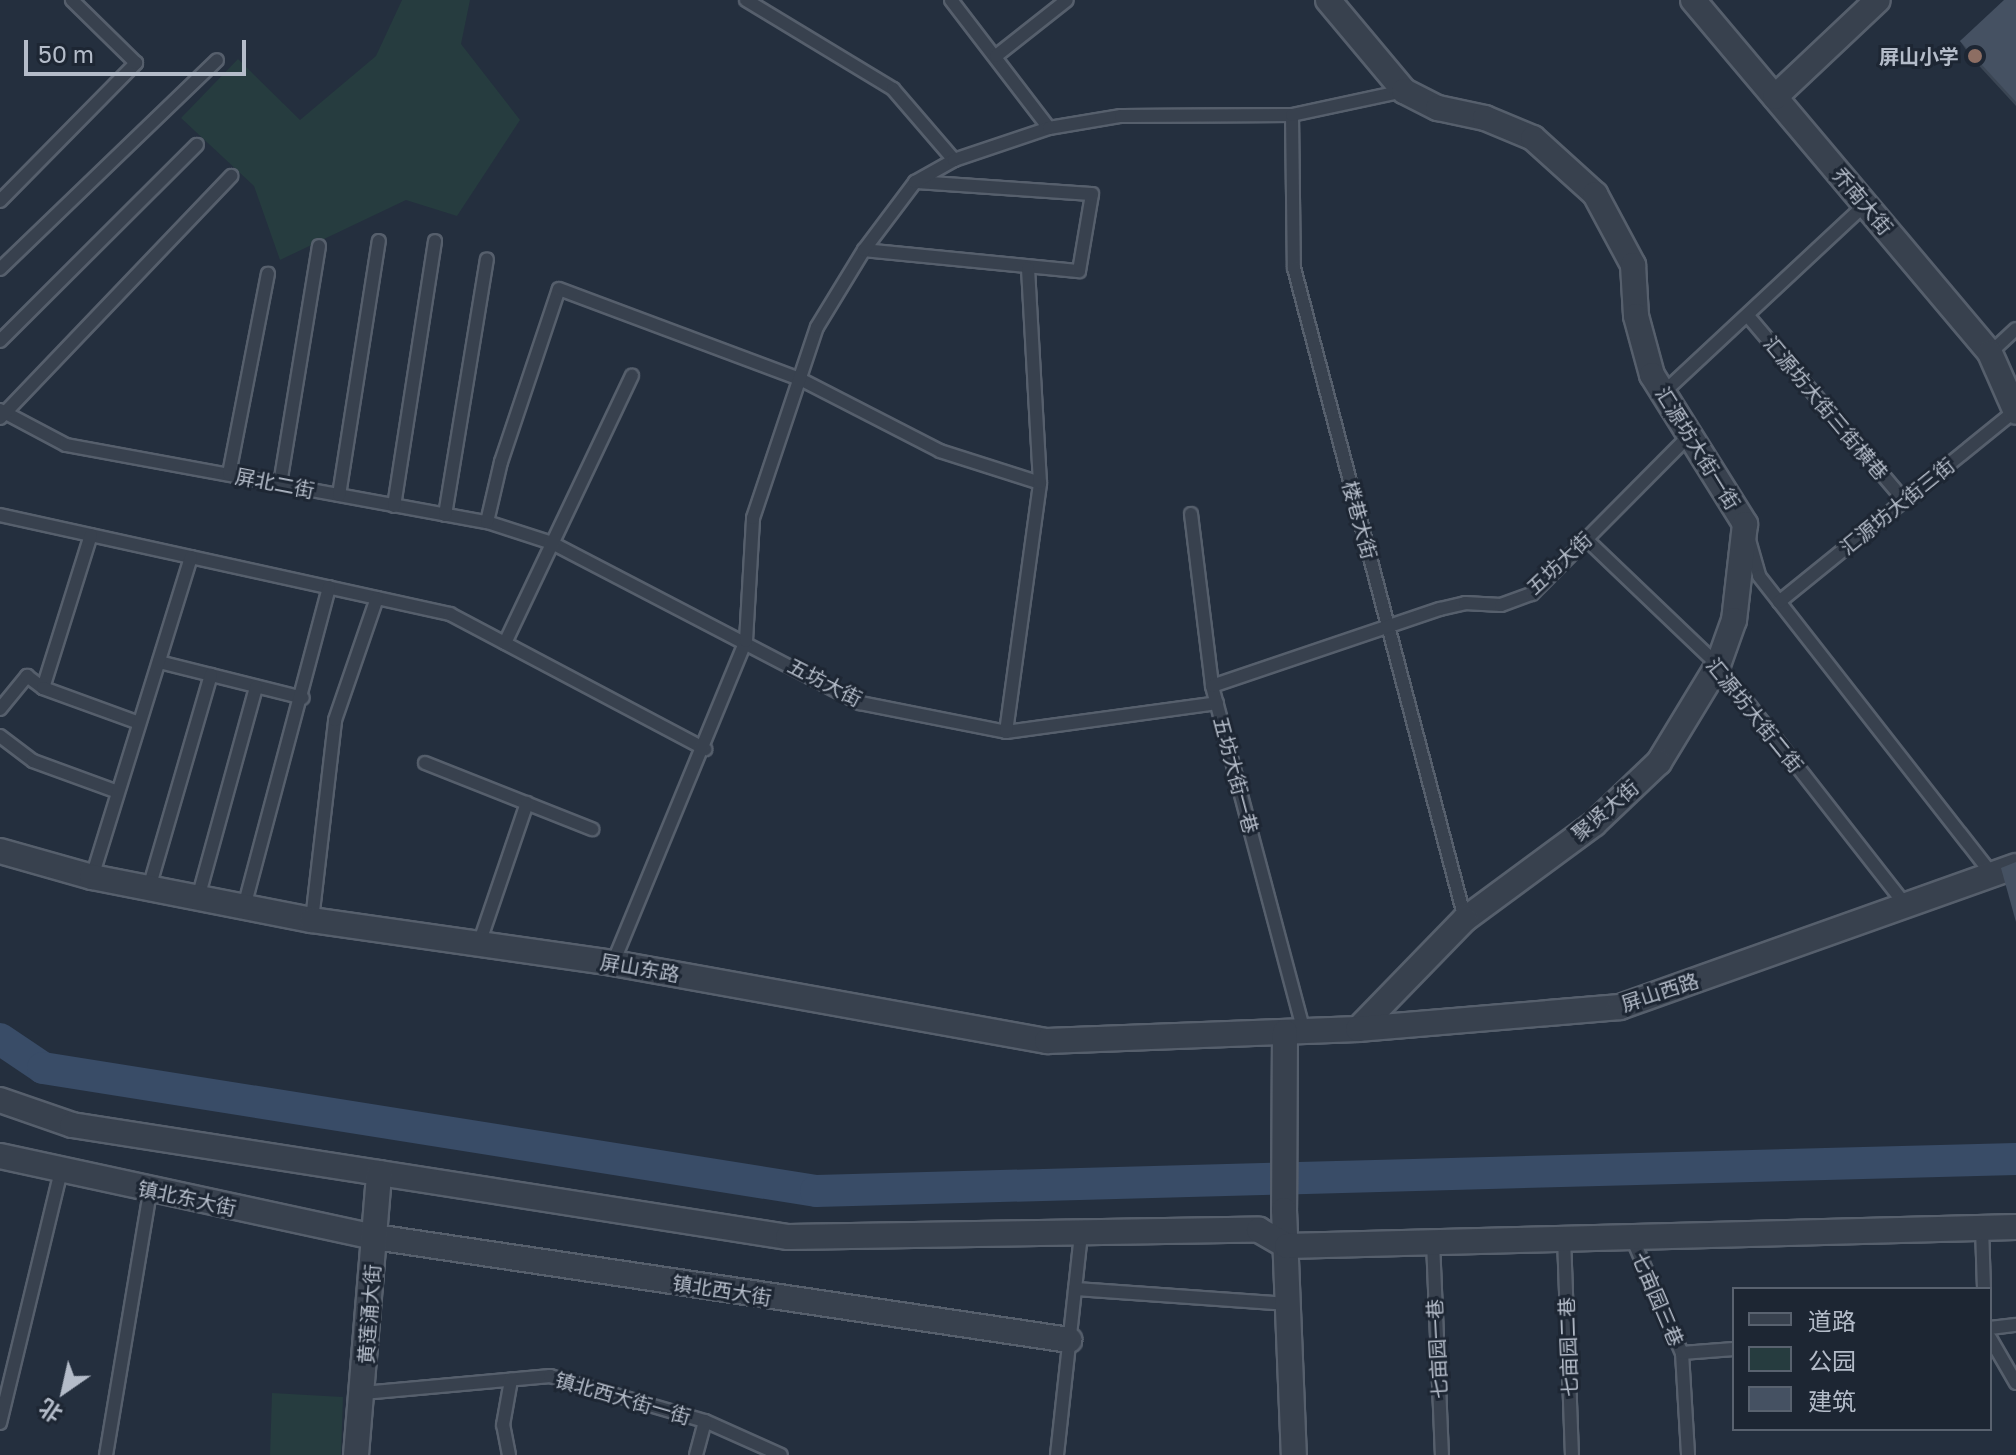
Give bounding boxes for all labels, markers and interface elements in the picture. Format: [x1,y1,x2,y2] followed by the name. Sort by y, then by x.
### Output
[28,24,250,74] scale bar
[38,39,94,68] text: 50 m
[1879,44,1959,68] place label: 屏山小学
[1966,47,1984,65] marker: 屏山小学
[1828,163,1898,239] street label: 乔南大街
[1759,331,1893,485] street label: 汇源坊大街三街横巷
[1651,382,1745,514] street label: 汇源坊大街一街
[1835,453,1959,559] street label: 汇源坊大街三街
[233,464,317,502] street label: 屏北二街
[1338,478,1382,562] street label: 楼巷大街
[1522,527,1596,599] street label: 五坊大街
[784,653,866,711] street label: 五坊大街
[1702,653,1808,777] street label: 汇源坊大街二街
[1209,714,1263,836] street label: 五坊大街一巷
[1567,775,1643,845] street label: 聚贤大街
[599,949,681,987] street label: 屏山东路
[1618,968,1702,1016] street label: 屏山西路
[136,1176,238,1220] street label: 镇北东大街
[1627,1248,1689,1350] street label: 七亩园三巷
[354,1263,384,1365] street label: 黄莲涌大街
[671,1270,773,1310] street label: 镇北西大街
[1732,1287,1992,1431] legend
[1554,1297,1582,1397] street label: 七亩园二巷
[1422,1298,1452,1400] street label: 七亩园一巷
[1808,1306,1856,1335] text: 道路
[1808,1346,1856,1375] text: 公园
[24,1351,104,1431] north arrow
[552,1367,694,1429] street label: 镇北西大街一街
[1808,1386,1856,1415] text: 建筑
[34,1394,67,1429] text: 北

